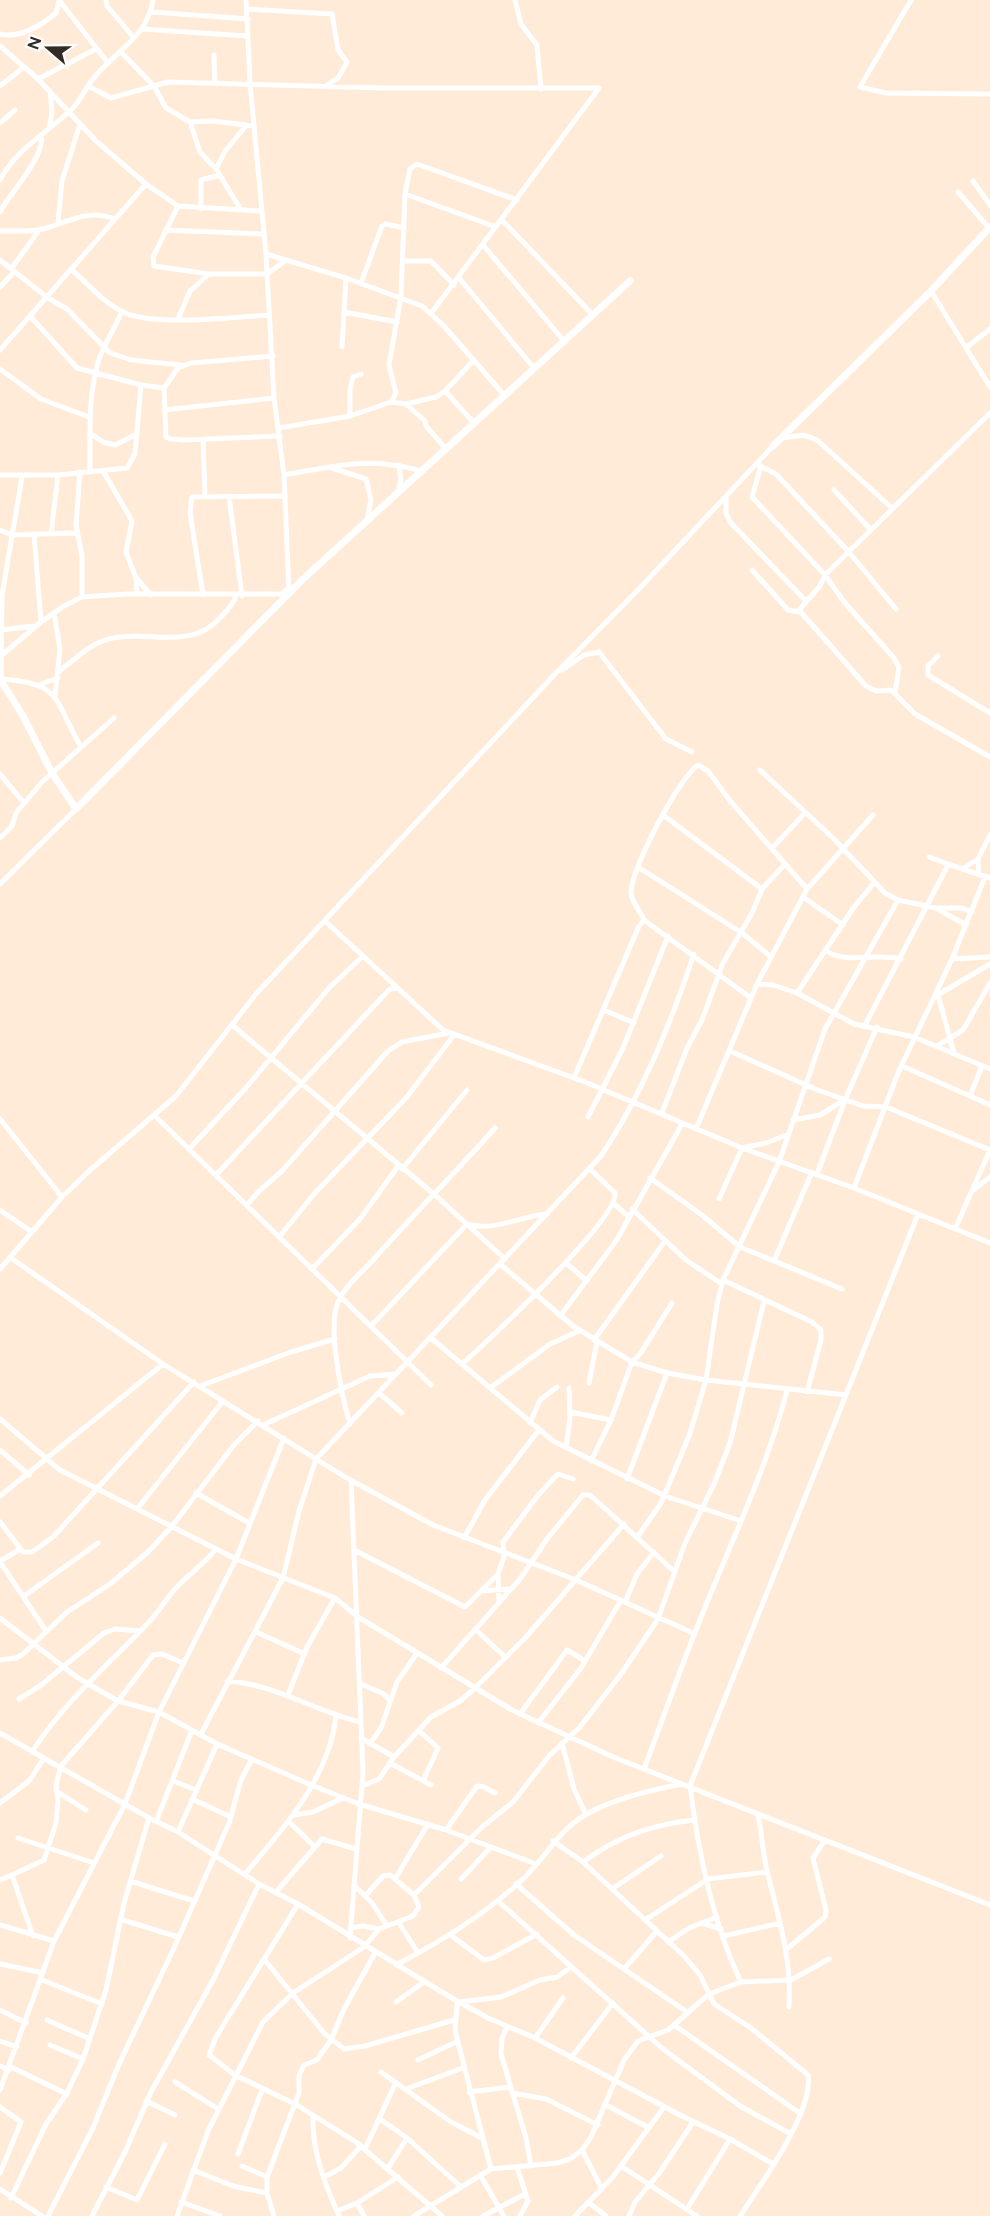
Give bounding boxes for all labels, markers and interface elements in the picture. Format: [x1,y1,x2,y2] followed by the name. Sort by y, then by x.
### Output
[18,18,78,78] north arrow
[23,34,45,52] text: N

